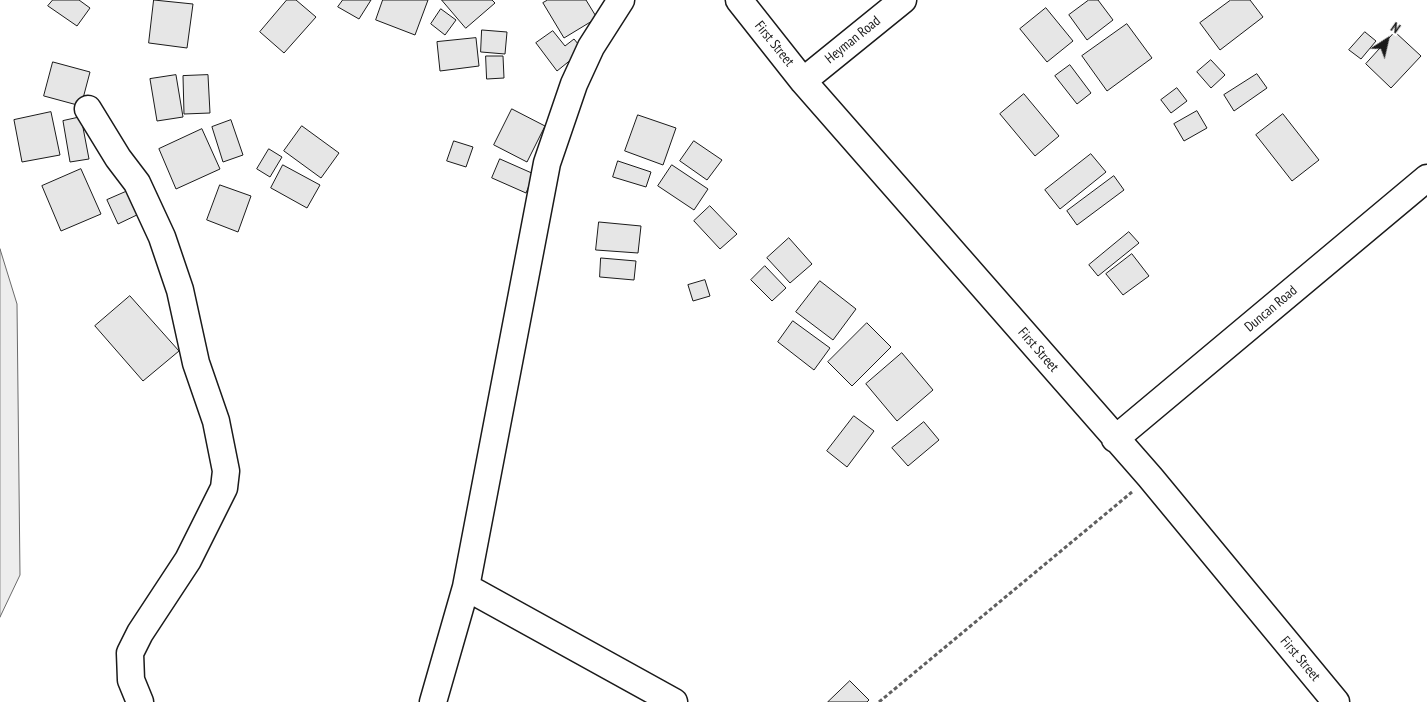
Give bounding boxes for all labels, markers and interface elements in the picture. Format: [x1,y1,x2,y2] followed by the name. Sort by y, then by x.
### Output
[822,13,884,67] street label: Heyman Road
[1362,15,1412,65] north arrow
[751,18,797,70] street label: First Street
[1387,18,1404,37] text: N
[1241,282,1301,336] street label: Duncan Road
[1014,324,1062,376] street label: First Street
[1276,633,1324,685] street label: First Street

